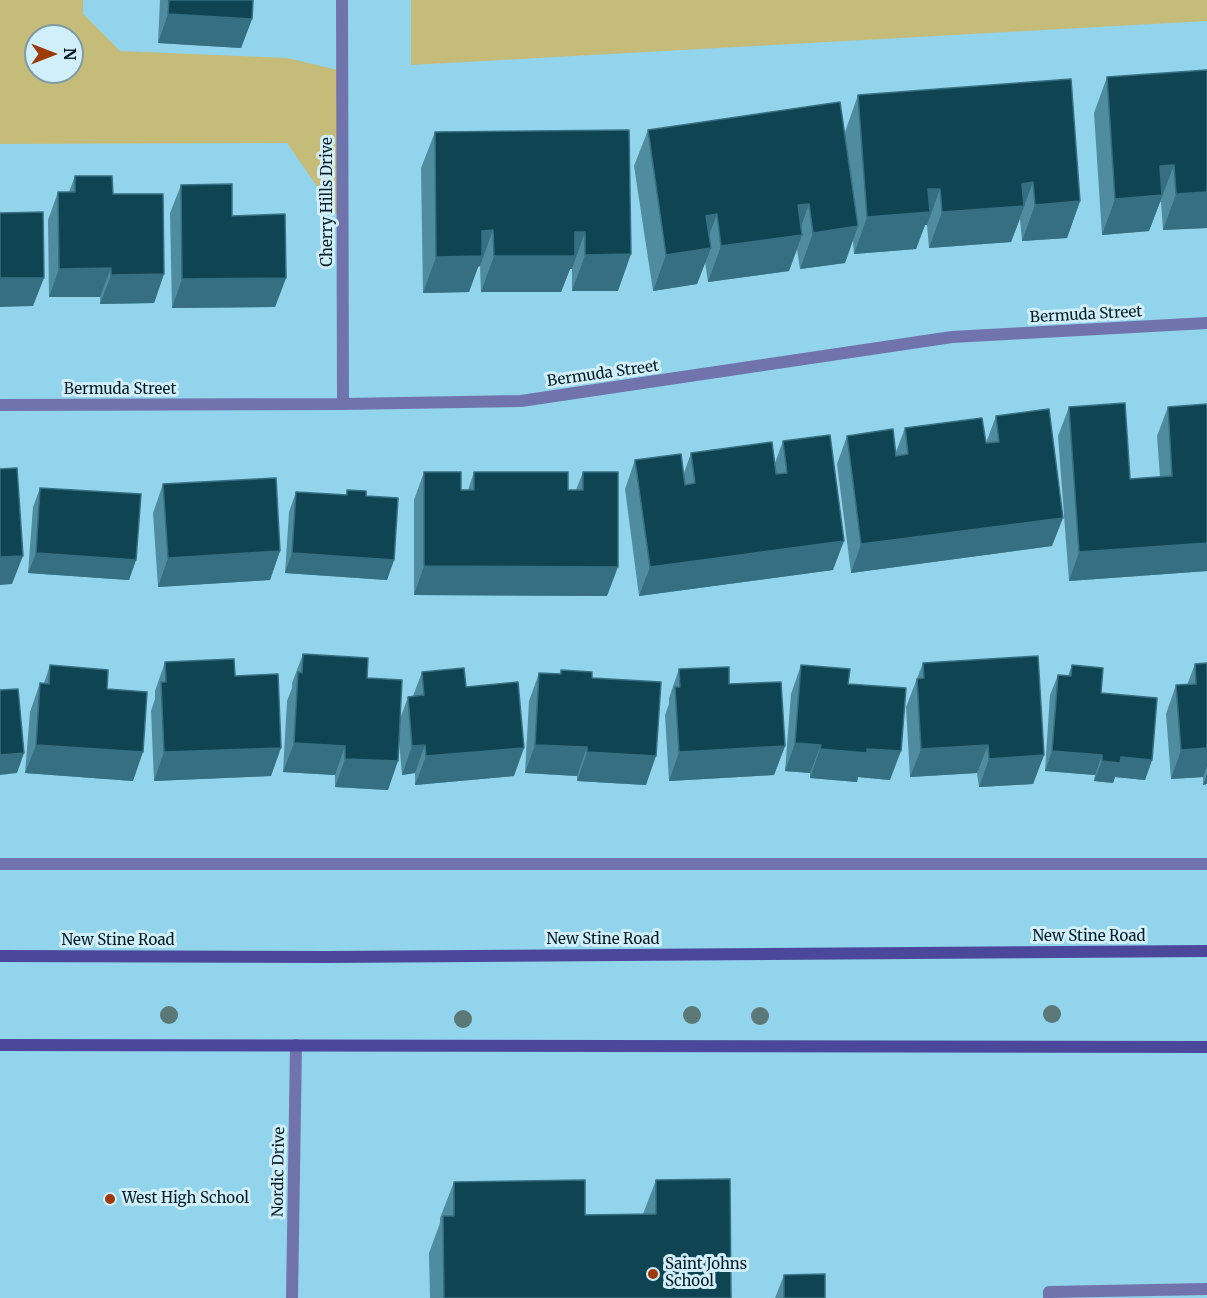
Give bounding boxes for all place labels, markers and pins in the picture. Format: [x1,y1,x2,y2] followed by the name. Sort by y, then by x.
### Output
[122,1190,249,1208] place label: West High School
[103,1192,117,1206] marker: West High School
[665,1256,747,1291] place label: Saint Johns School
[646,1267,660,1281] marker: Saint Johns School

